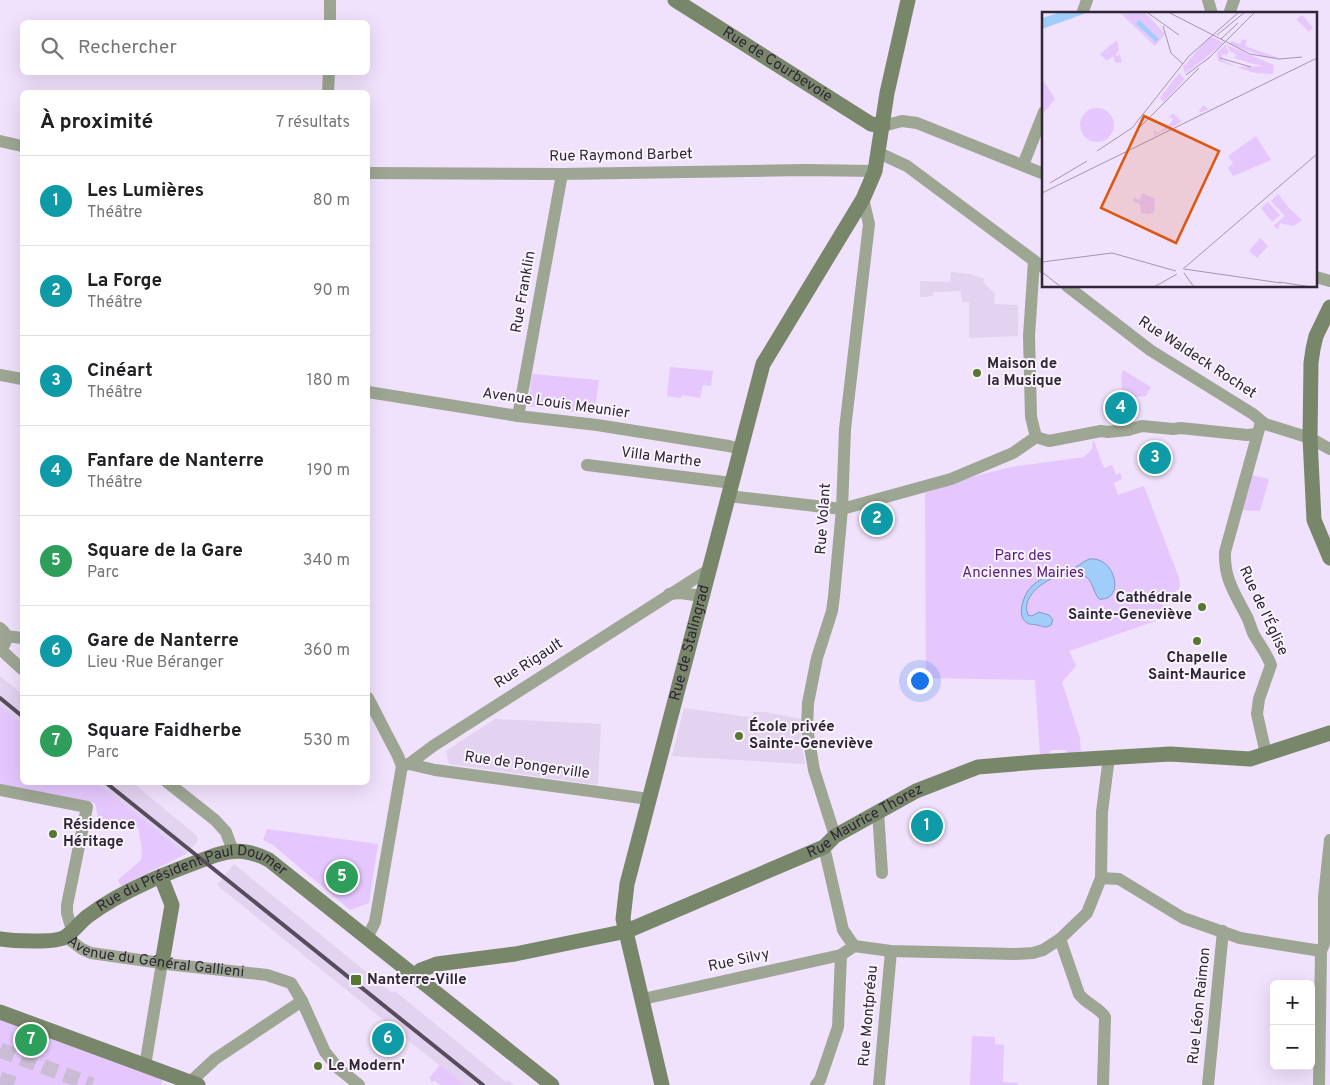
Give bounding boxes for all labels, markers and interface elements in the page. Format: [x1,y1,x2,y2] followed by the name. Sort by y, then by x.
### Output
[1042,12,1318,288] inset map
[20,20,370,75] search box
[719,23,836,107] street label: Rue de Courbevoie
[38,34,66,62] icon: search
[78,36,177,60] text: Rechercher
[40,109,153,136] text: À proximité
[276,113,350,133] text: 7 résultats
[549,145,693,167] street label: Rue Raymond Barbet
[87,179,204,203] text: Les Lumières
[53,191,59,211] text: 1
[313,191,350,211] text: 80 m
[87,203,142,223] text: Théâtre
[507,249,541,335] street label: Rue Franklin
[87,269,162,293] text: La Forge
[51,281,61,301] text: 2
[313,281,350,301] text: 90 m
[87,293,142,313] text: Théâtre
[1134,313,1260,403] street label: Rue Waldeck Rochet
[987,355,1062,391] place label: Maison de la Musique
[87,359,153,383] text: Cinéart
[971,367,983,379] marker: Maison de la Musique
[51,371,61,391] text: 3
[307,371,350,391] text: 180 m
[87,383,142,403] text: Théâtre
[481,384,631,424] street label: Avenue Louis Meunier
[1105,389,1137,427] pin: 4
[1139,439,1171,477] pin: 3
[620,444,702,472] street label: Villa Marthe
[87,449,264,473] text: Fanfare de Nanterre
[51,461,61,481] text: 4
[307,461,350,481] text: 190 m
[87,473,142,493] text: Théâtre
[812,483,836,555] street label: Rue Volant
[861,500,893,538] pin: 2
[87,539,243,563] text: Square de la Gare
[962,547,1084,583] park label: Parc des Anciennes Mairies
[51,551,61,571] text: 5
[303,551,350,571] text: 340 m
[87,563,119,583] text: Parc
[1234,563,1293,659] street label: Rue de l'Église
[666,583,714,703] street label: Rue de Stalingrad
[1068,589,1192,625] place label: Cathédrale Sainte-Geneviève
[1196,601,1208,613] marker: Cathédrale Sainte-Geneviève
[87,629,239,653] text: Gare de Nanterre
[491,635,567,693] street label: Rue Rigault
[1191,635,1203,647] marker: Chapelle Saint-Maurice
[51,641,61,661] text: 6
[303,641,350,661] text: 360 m
[1148,649,1246,685] place label: Chapelle Saint-Maurice
[87,653,224,673] text: Lieu · Rue Béranger
[907,668,933,694] your location
[749,717,873,754] place label: École privée Sainte-Geneviève
[87,719,242,743] text: Square Faidherbe
[733,730,745,742] marker: École privée Sainte-Geneviève
[52,731,60,751] text: 7
[303,731,350,751] text: 530 m
[87,743,119,763] text: Parc
[463,748,591,784] street label: Rue de Pongerville
[804,780,926,863] street label: Rue Maurice Thorez
[911,807,943,845] pin: 1
[63,816,135,852] place label: Résidence Héritage
[47,828,59,840] marker: Résidence Héritage
[93,842,291,917] street label: Rue du Président Paul Doumer
[326,858,358,896] pin: 5
[63,932,245,982] street label: Avenue du Général Gallieni
[706,945,772,977] street label: Rue Silvy
[1184,947,1216,1065] street label: Rue Léon Raimon
[855,965,883,1067] street label: Rue Montpréau
[367,971,467,990] place label: Nanterre-Ville
[349,973,363,987] marker: Nanterre-Ville
[1270,980,1315,1070] map controls
[1270,980,1315,1025] button: +
[372,1020,404,1058] pin: 6
[15,1021,47,1059] pin: 7
[1270,1025,1315,1070] button: −
[328,1057,405,1076] place label: Le Modern'
[312,1060,324,1072] marker: Le Modern'

